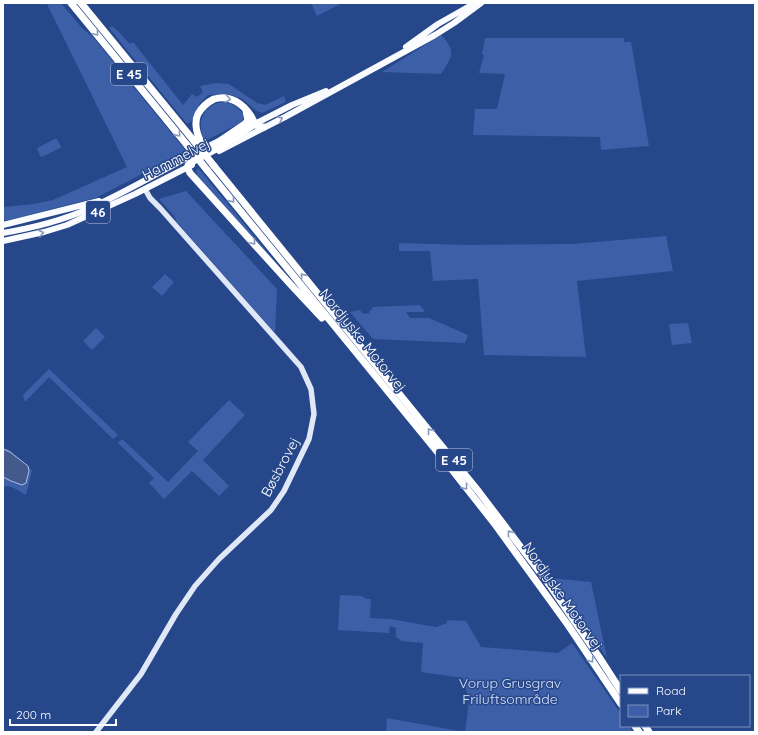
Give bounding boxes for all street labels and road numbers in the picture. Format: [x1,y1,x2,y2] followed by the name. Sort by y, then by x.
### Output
[111,63,147,85] road number: E 45
[139,134,213,184] street label: Hammelvej
[86,201,110,223] road number: 46
[316,285,410,395] street label: Nordjyske Motorvej
[257,434,303,500] street label: Bøsbrovej
[436,449,472,471] road number: E 45
[519,539,607,653] street label: Nordjyske Motorvej

